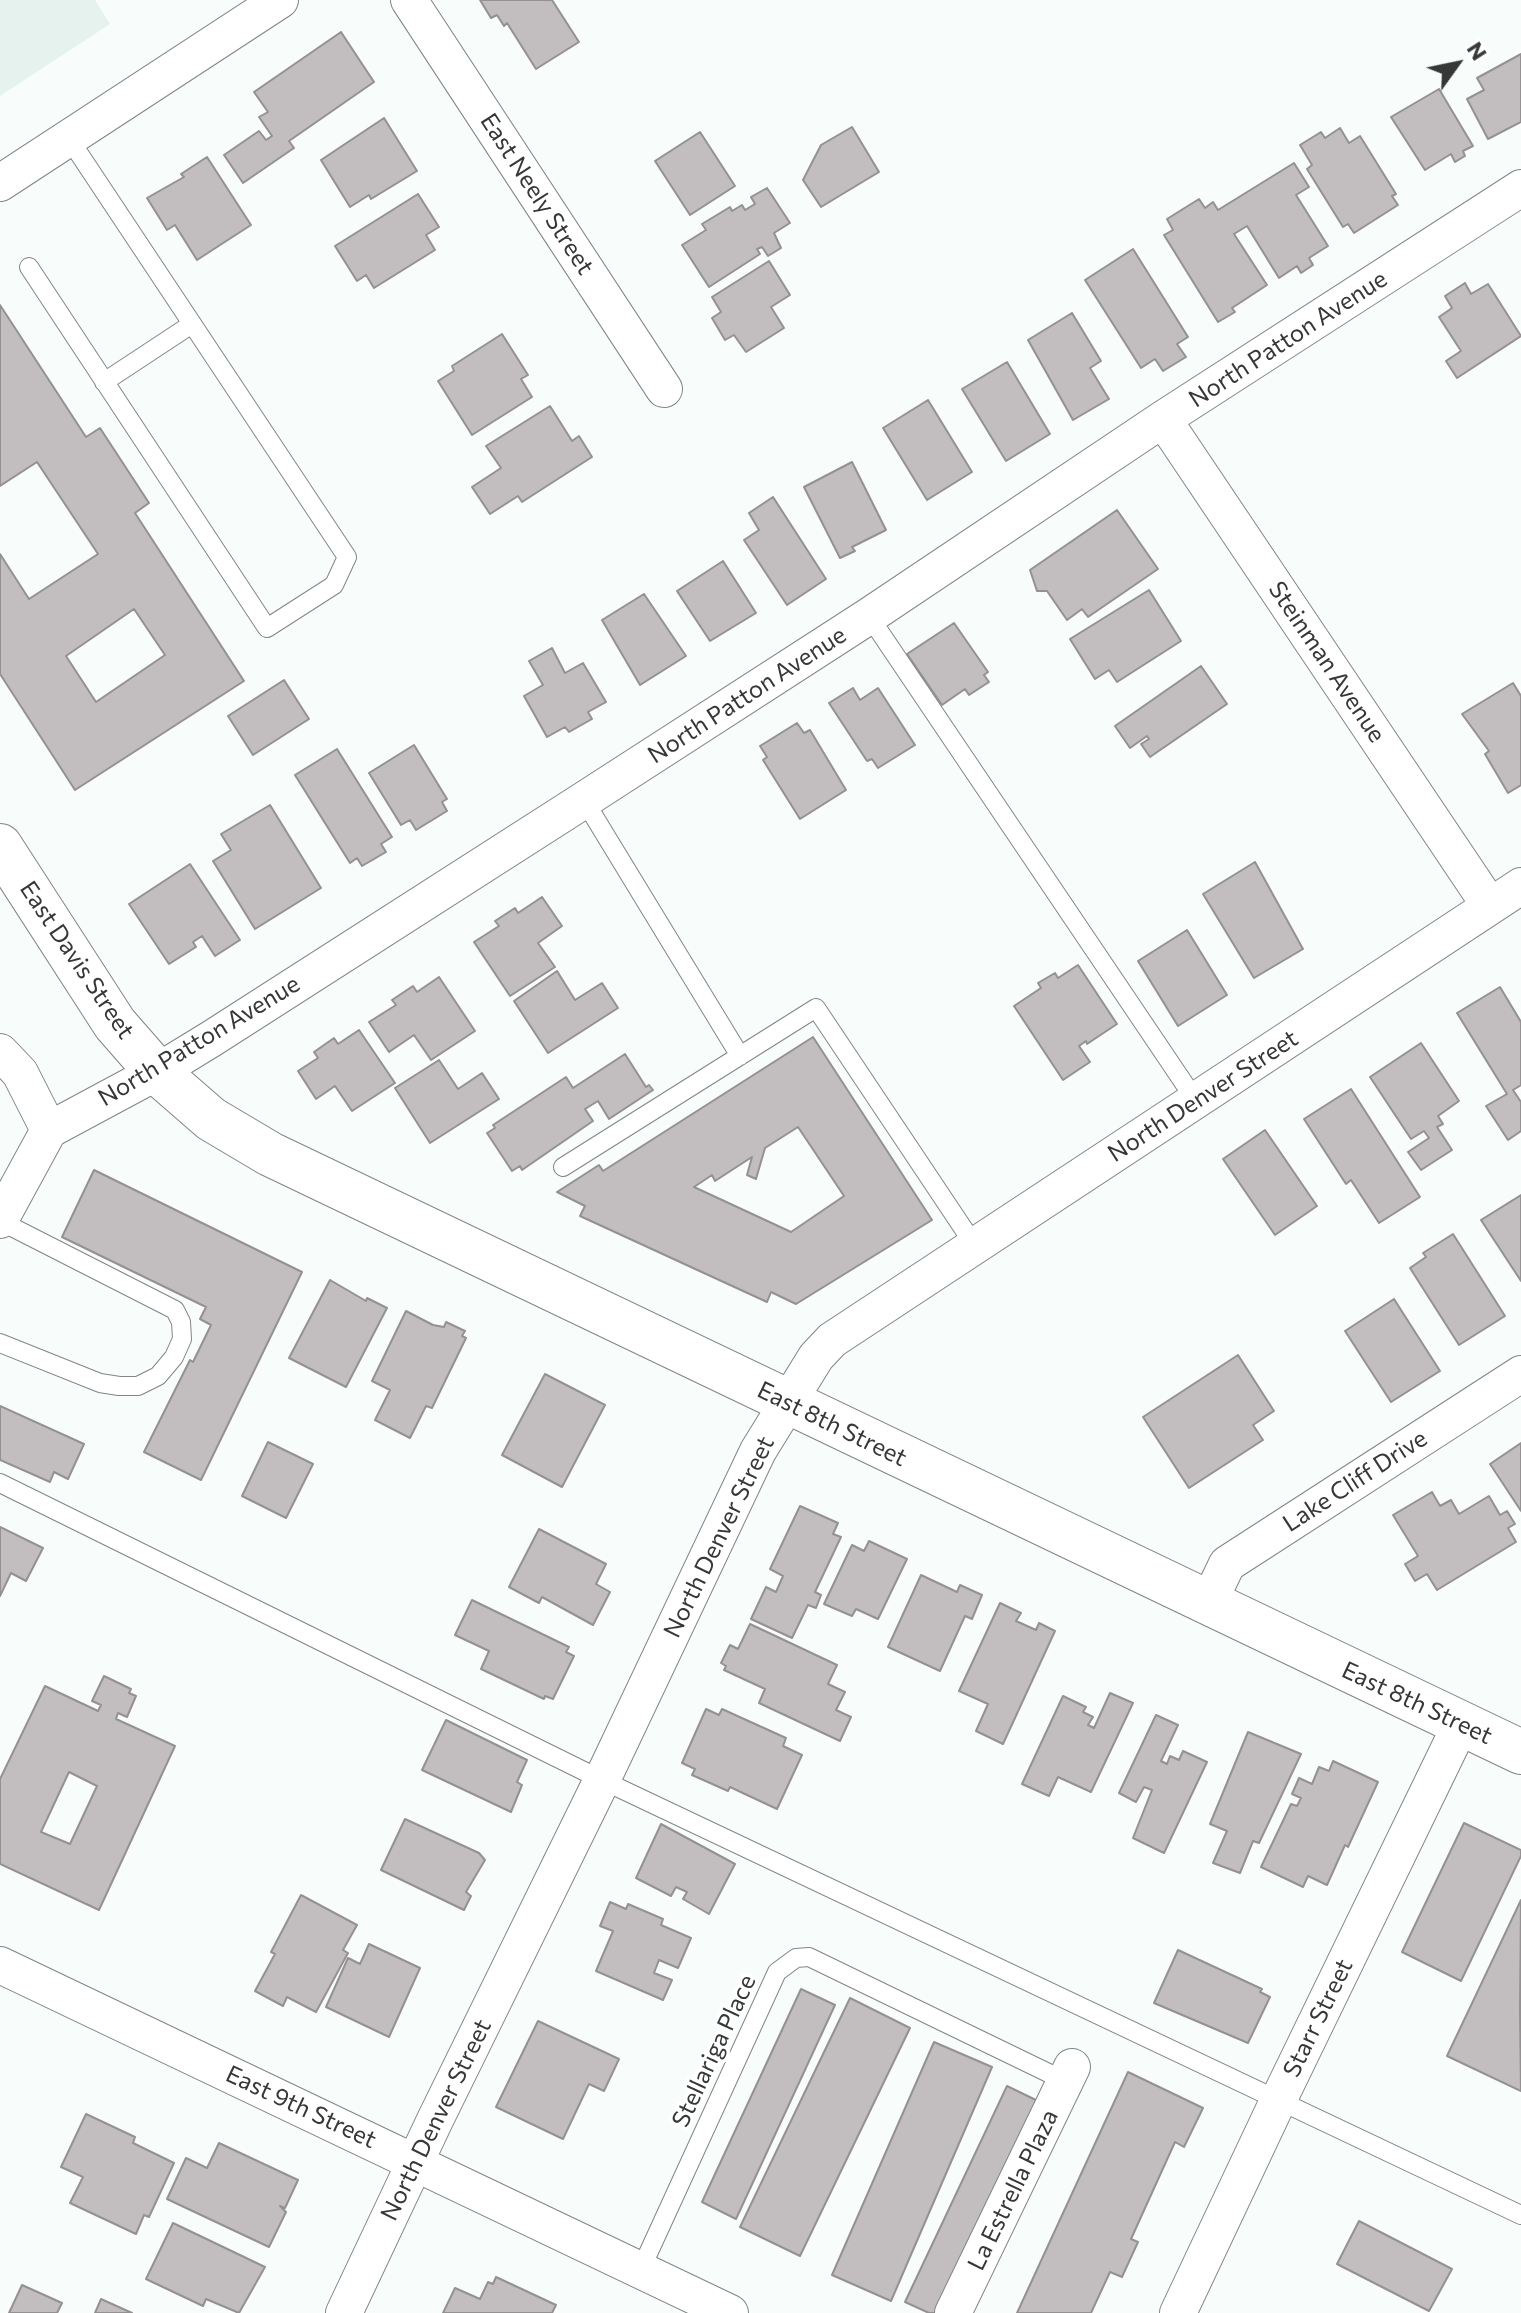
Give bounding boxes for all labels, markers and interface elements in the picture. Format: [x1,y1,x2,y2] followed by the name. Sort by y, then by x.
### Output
[1417,24,1497,104] north arrow
[1462,36,1493,65] text: N
[474,108,600,280] street label: East Neely Street
[1184,264,1392,414] street label: North Patton Avenue
[1263,576,1391,748] street label: Steinman Avenue
[643,620,851,770] street label: North Patton Avenue
[14,876,140,1044] street label: East Davis Street
[93,969,305,1113] street label: North Patton Avenue
[1103,1024,1303,1168] street label: North Denver Street
[753,1375,911,1473] street label: East 8th Street
[1278,1424,1432,1538] street label: Lake Cliff Drive
[658,1432,780,1642] street label: North Denver Street
[1337,1656,1497,1750] street label: East 8th Street
[1277,1954,1359,2082] street label: Starr Street
[666,1970,762,2132] street label: Stellariga Place
[375,2015,497,2225] street label: North Denver Street
[221,2060,381,2154] street label: East 9th Street
[962,2105,1064,2275] street label: La Estrella Plaza

